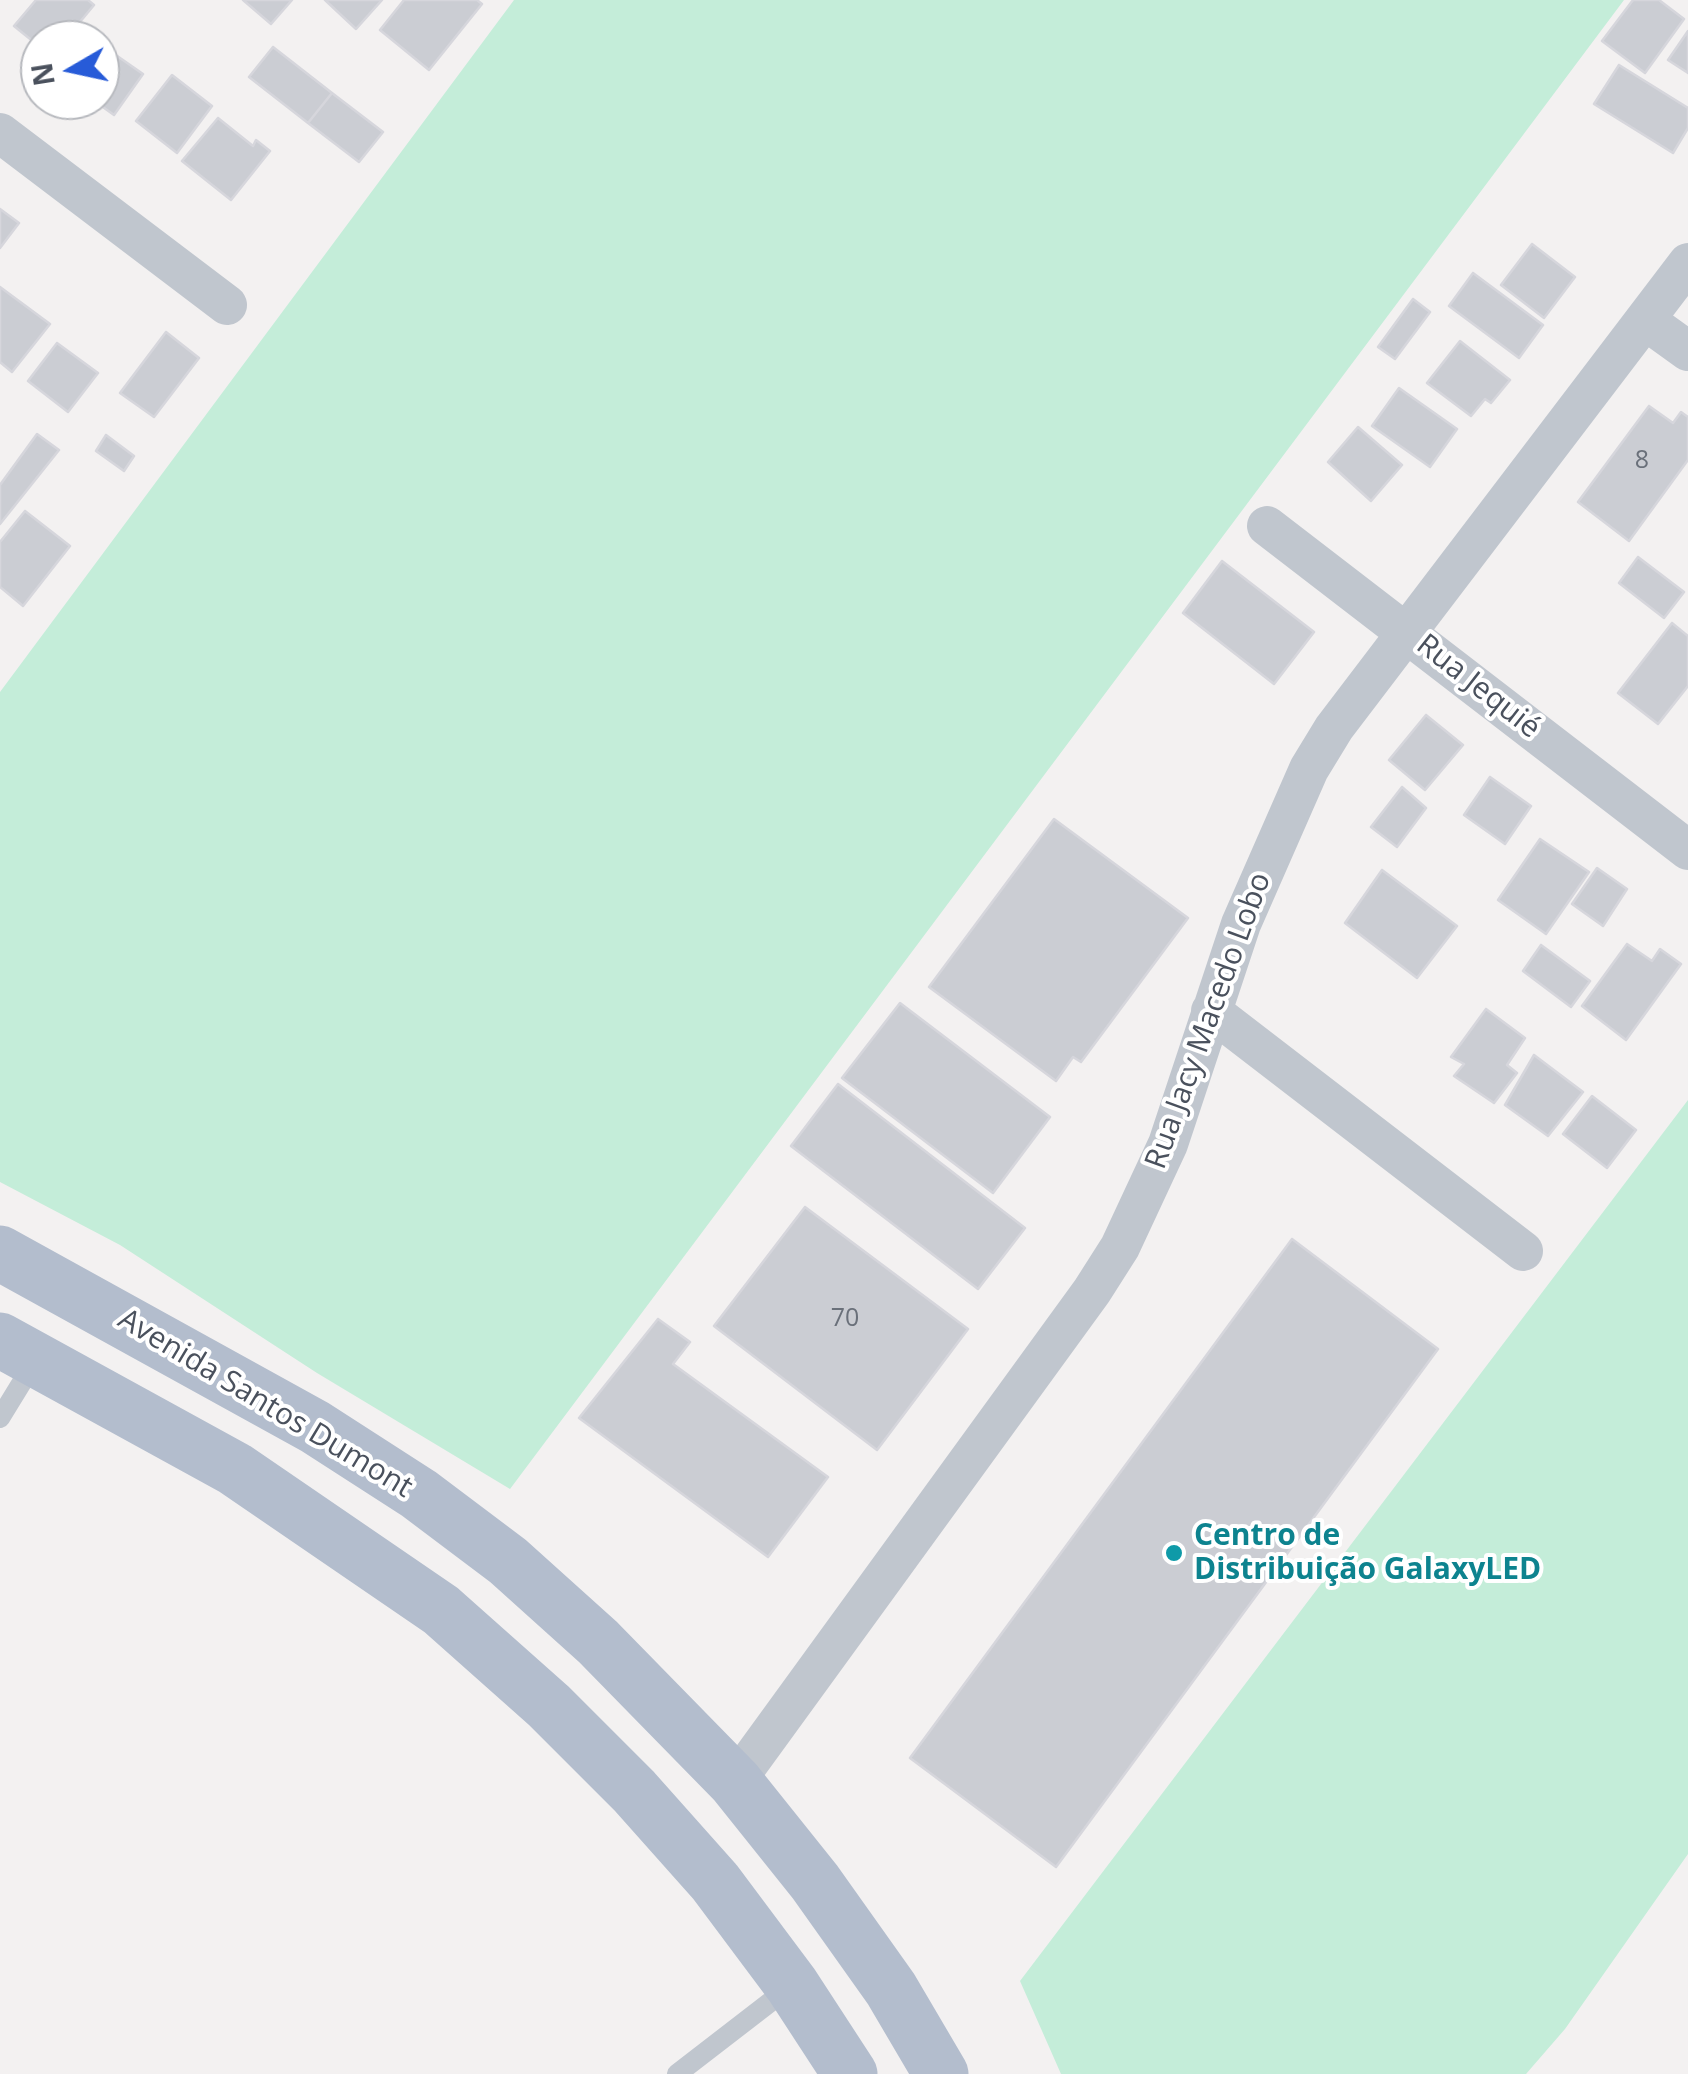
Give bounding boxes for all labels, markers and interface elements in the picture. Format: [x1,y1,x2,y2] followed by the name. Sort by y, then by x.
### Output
[20,20,120,120] north arrow
[22,60,63,89] text: N
[1635,446,1649,476] house number: 8
[1409,627,1547,747] street label: Rua Jequié
[1139,868,1279,1174] street label: Rua Jacy Macedo Lobo
[111,1302,419,1506] street label: Avenida Santos Dumont
[831,1304,859,1334] house number: 70
[1194,1518,1541,1588] place label: Centro de Distribuição GalaxyLED
[1163,1542,1185,1564] marker: Centro de Distribuição GalaxyLED

